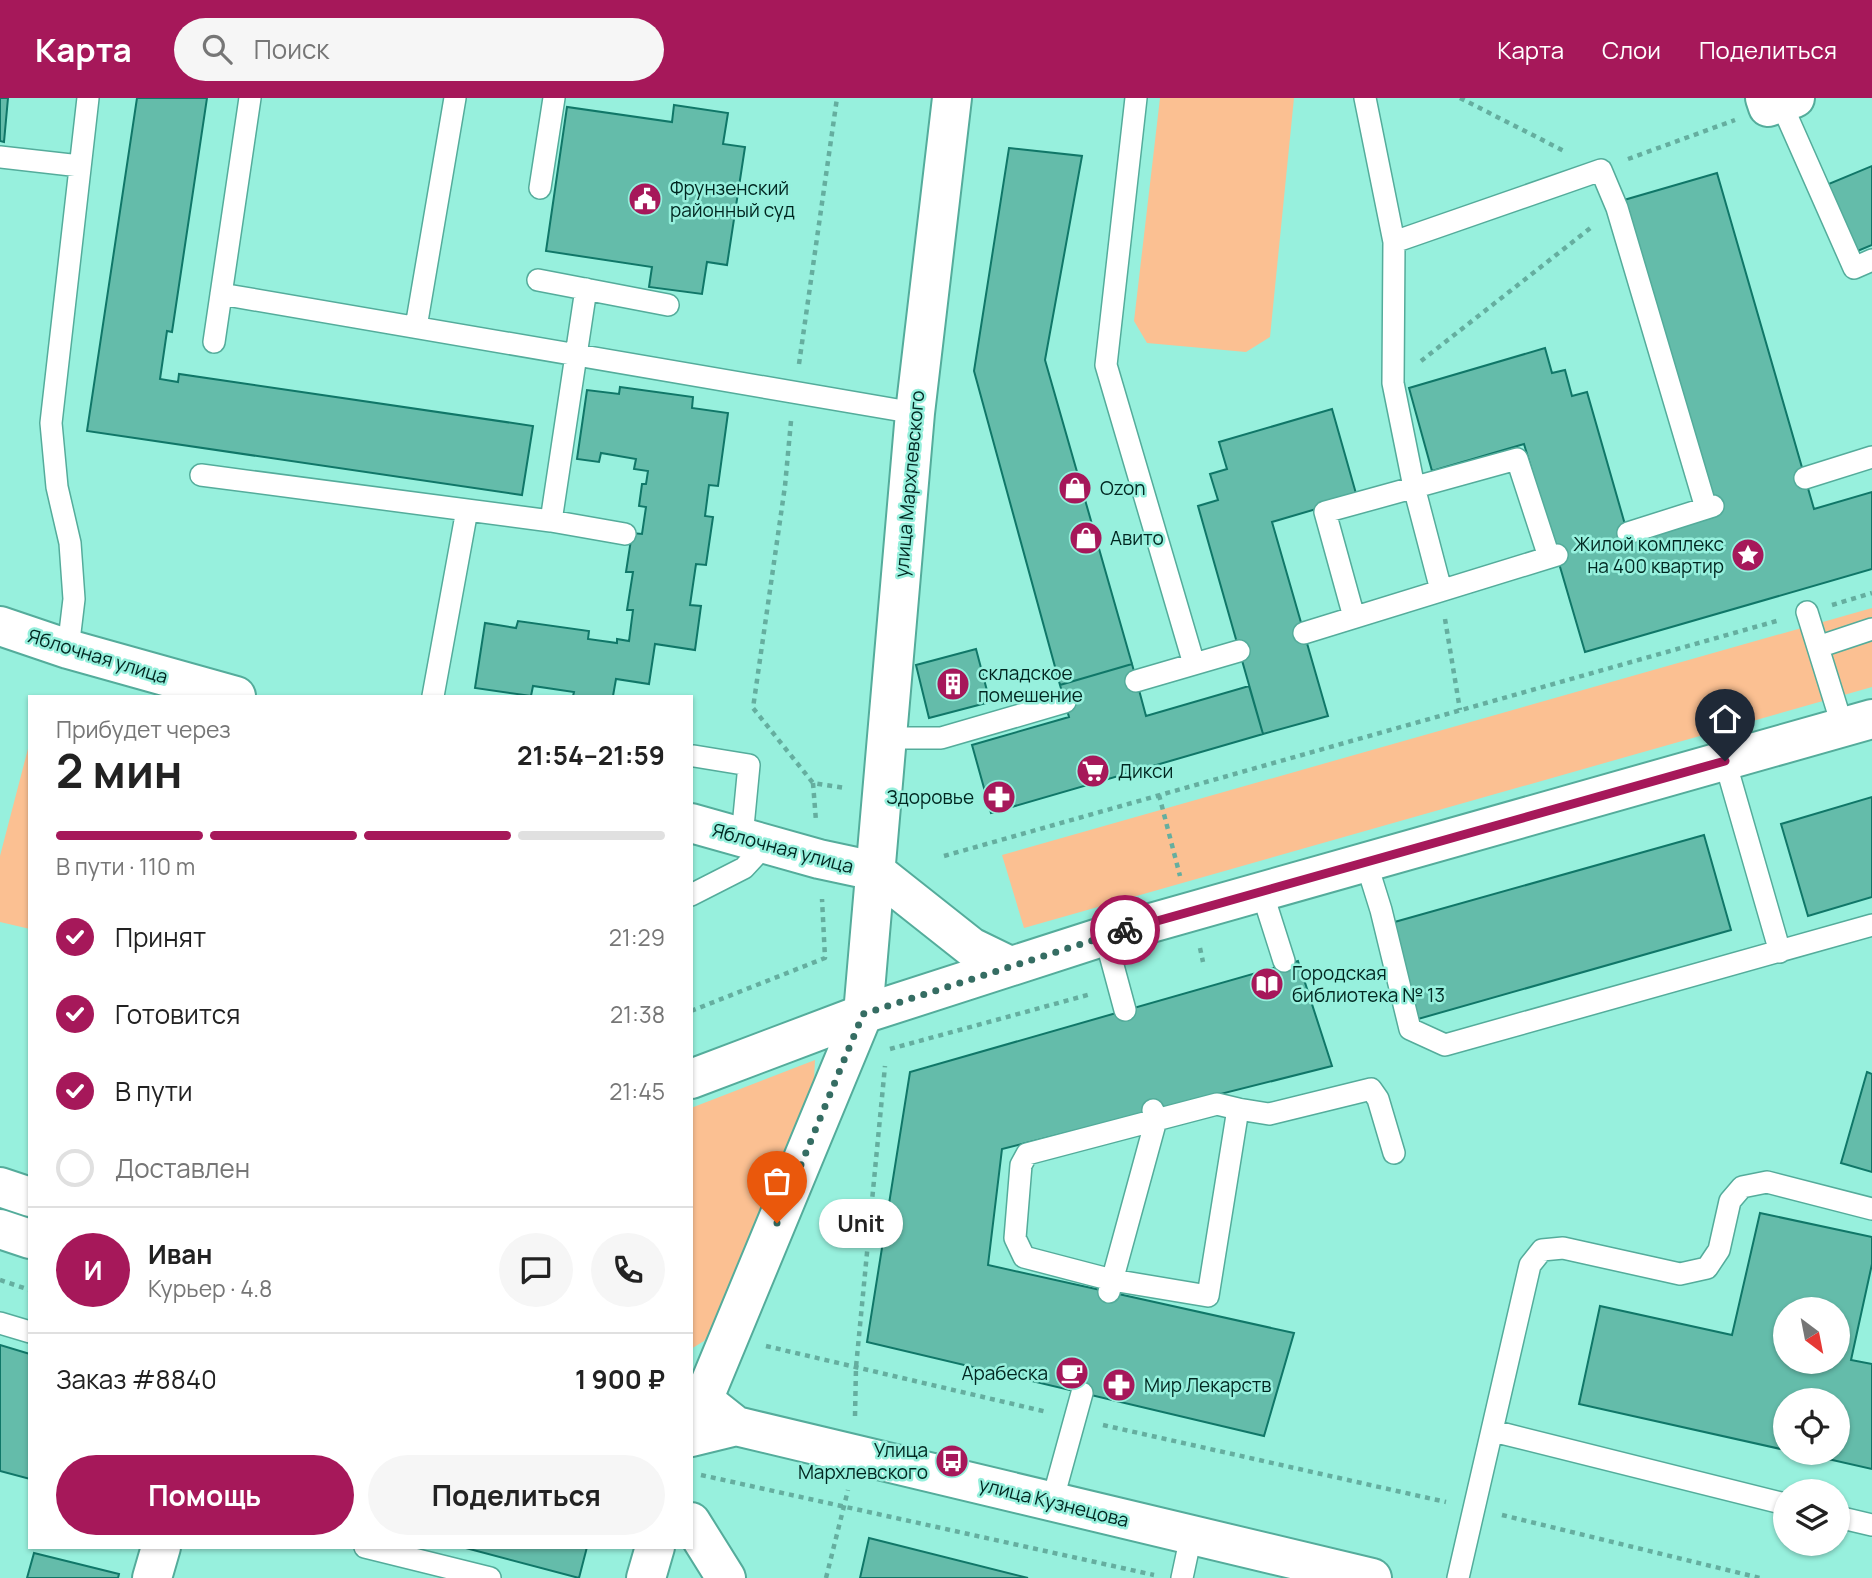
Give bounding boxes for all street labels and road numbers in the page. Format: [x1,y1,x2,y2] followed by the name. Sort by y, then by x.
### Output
[888,389,930,579] street label: улица Мархлевского
[25,622,171,690] street label: Яблочная улица
[709,817,857,879] street label: Яблочная улица
[976,1471,1132,1533] street label: улица Кузнецова

